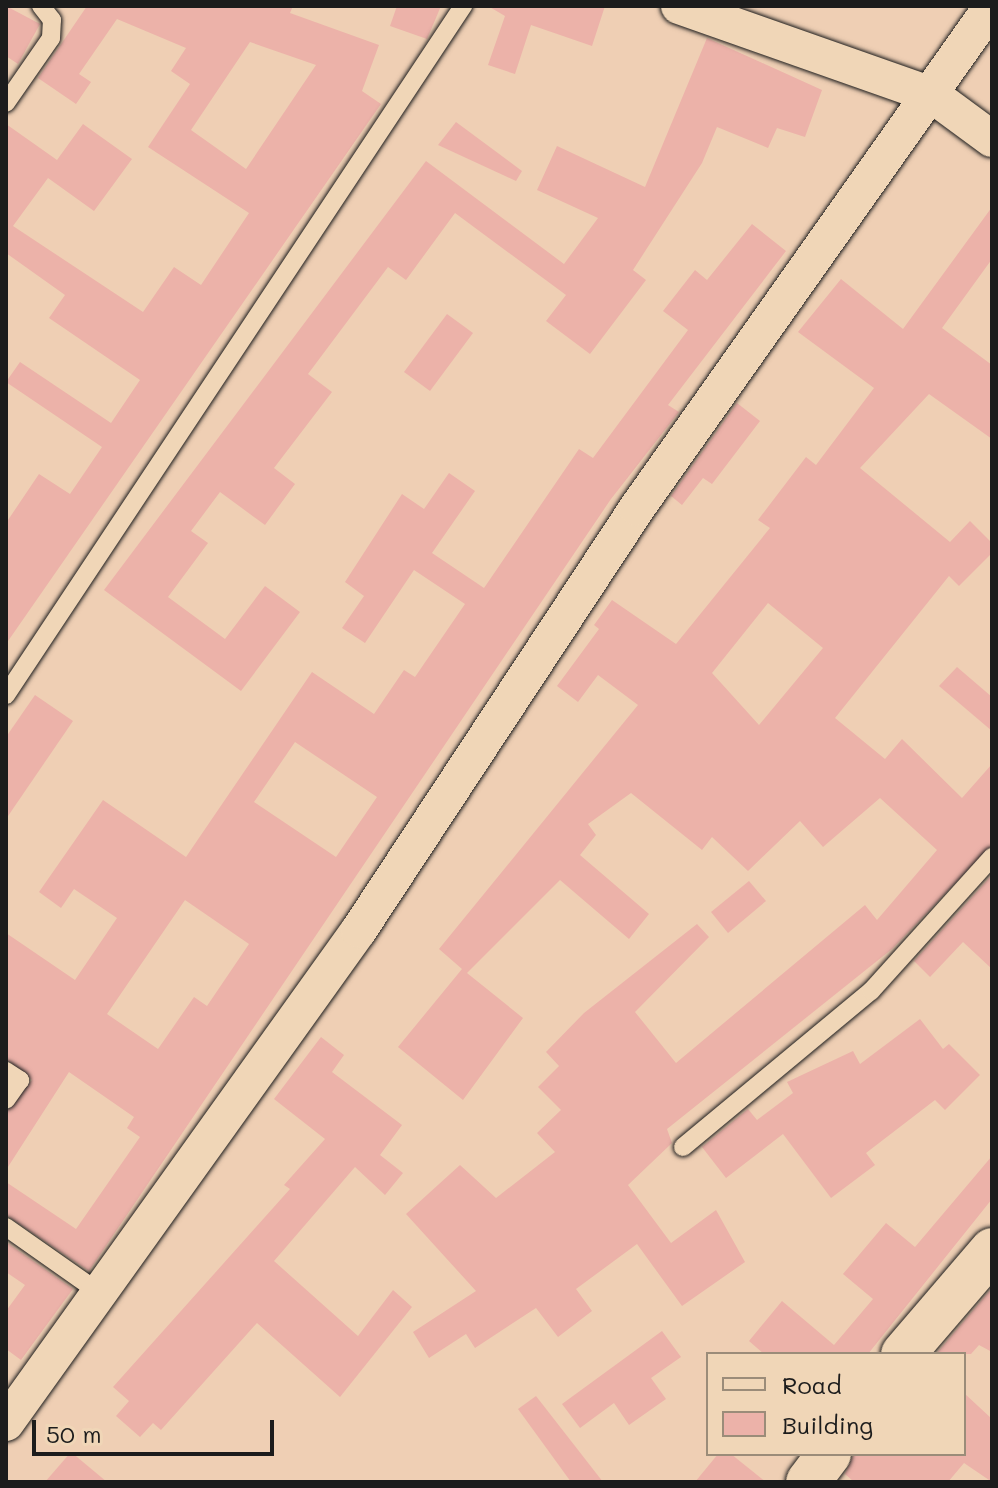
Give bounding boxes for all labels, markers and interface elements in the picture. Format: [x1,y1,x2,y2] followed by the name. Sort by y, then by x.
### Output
[706,1352,966,1456] legend
[782,1369,842,1400] text: Road
[36,1404,278,1454] scale bar
[782,1409,873,1440] text: Building
[46,1418,102,1449] text: 50 m

